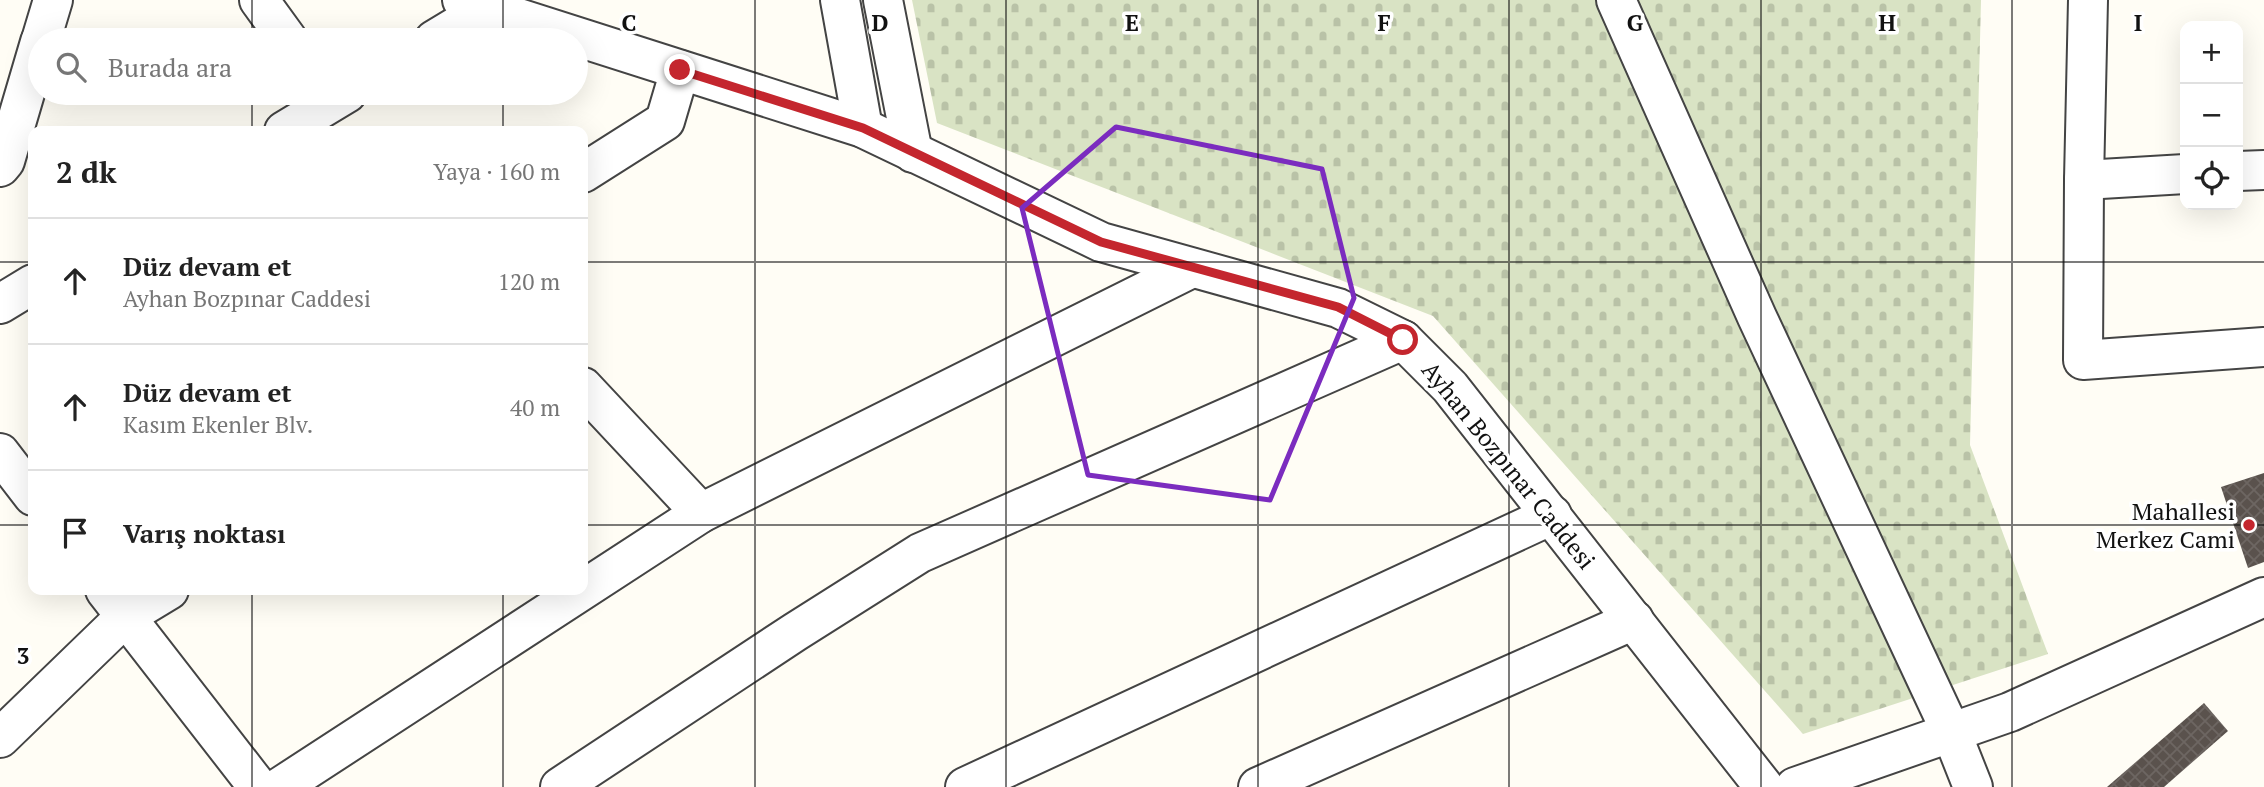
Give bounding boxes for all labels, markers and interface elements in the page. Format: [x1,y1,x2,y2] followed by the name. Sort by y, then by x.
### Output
[622,7,637,38] text: C
[872,7,889,38] text: D
[1125,7,1139,38] text: E
[1377,7,1391,38] text: F
[1627,7,1644,38] text: G
[1878,7,1896,38] text: H
[2134,7,2142,38] text: I
[2180,21,2243,210] map controls
[2180,21,2243,84] button: +
[28,28,588,105] search box
[52,48,90,86] icon: search
[108,50,232,84] text: Burada ara
[664,54,695,85] route end
[2180,84,2243,147] button: −
[2180,147,2243,210] button: locate
[56,152,117,192] text: 2 dk
[433,156,560,187] text: Yaya · 160 m
[123,249,292,283] text: Düz devam et
[56,262,94,300] icon: ahead
[498,266,560,297] text: 120 m
[123,283,371,314] text: Ayhan Bozpınar Caddesi
[1387,324,1418,355] route start
[1415,354,1603,576] street label: Ayhan Bozpınar Caddesi
[123,375,292,409] text: Düz devam et
[56,388,94,426] icon: ahead
[510,392,560,423] text: 40 m
[123,409,313,440] text: Kasım Ekenler Blv.
[2096,495,2235,555] place label: Mahallesi Merkez Cami
[56,514,94,552] icon: arrive
[123,516,286,550] text: Varış noktası
[2241,517,2257,533] marker: Mahallesi Merkez Cami
[17,640,30,671] text: 3

